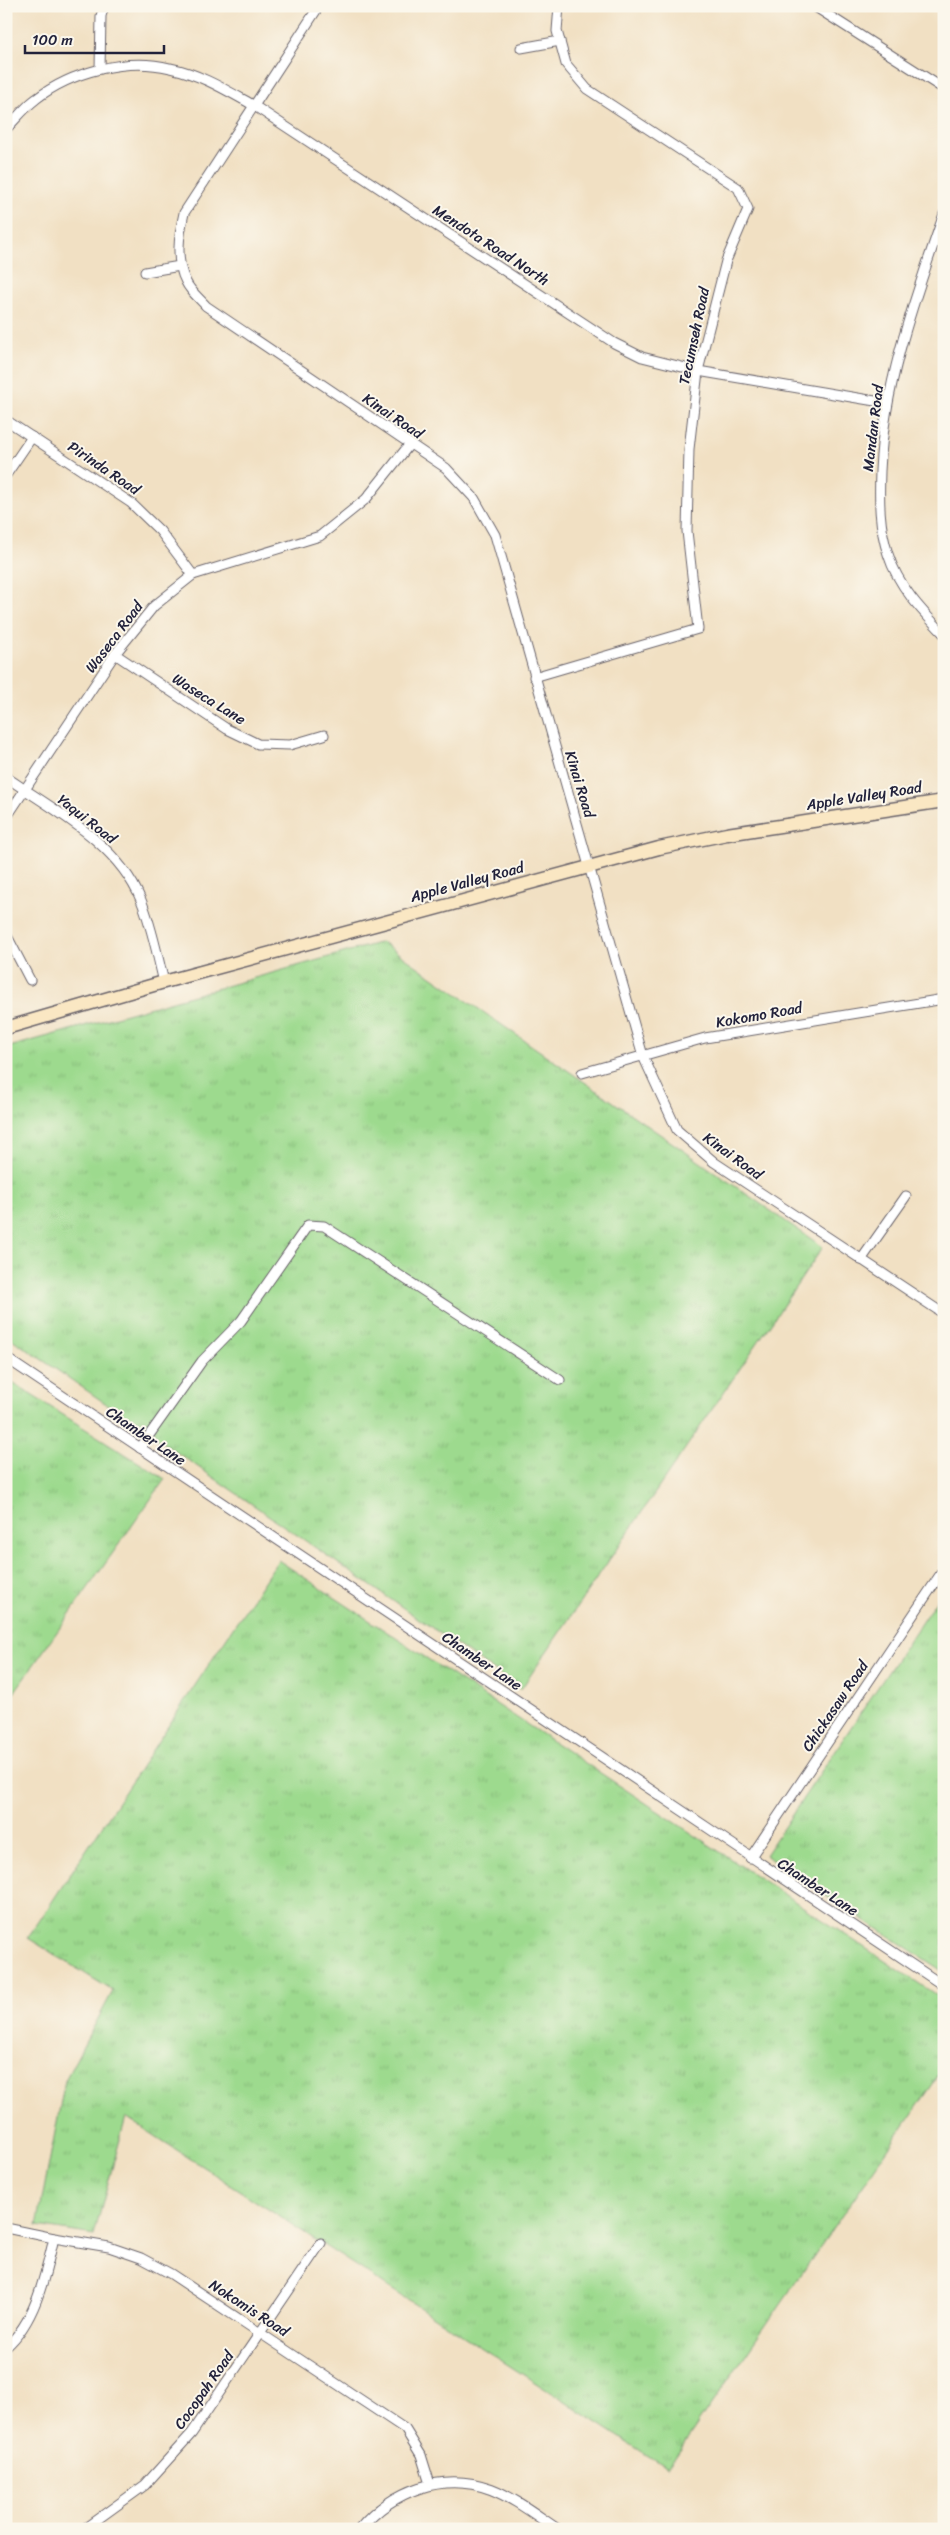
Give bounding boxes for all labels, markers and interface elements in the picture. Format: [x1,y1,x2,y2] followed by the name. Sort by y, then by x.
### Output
[25,22,164,54] scale bar
[32,27,73,53] text: 100 m
[427,197,555,293] street label: Mendota Road North
[671,284,717,387] street label: Tecumseh Road
[855,382,891,473] street label: Mandan Road
[357,386,430,447] street label: Kinai Road
[62,434,147,503] street label: Pirinda Road
[78,594,151,679] street label: Waseca Road
[167,666,251,732] street label: Waseca Lane
[557,747,603,822] street label: Kinai Road
[803,774,925,818] street label: Apple Valley Road
[52,787,123,851] street label: Yaqui Road
[406,854,528,910] street label: Apple Valley Road
[714,994,805,1035] street label: Kokomo Road
[697,1125,769,1187] street label: Kinai Road
[100,1399,192,1473] street label: Chamber Lane
[436,1624,528,1698] street label: Chamber Lane
[795,1654,876,1757] street label: Chickasaw Road
[772,1851,864,1923] street label: Chamber Lane
[204,2272,295,2344] street label: Nokomis Road
[167,2344,242,2435] street label: Cocopah Road

